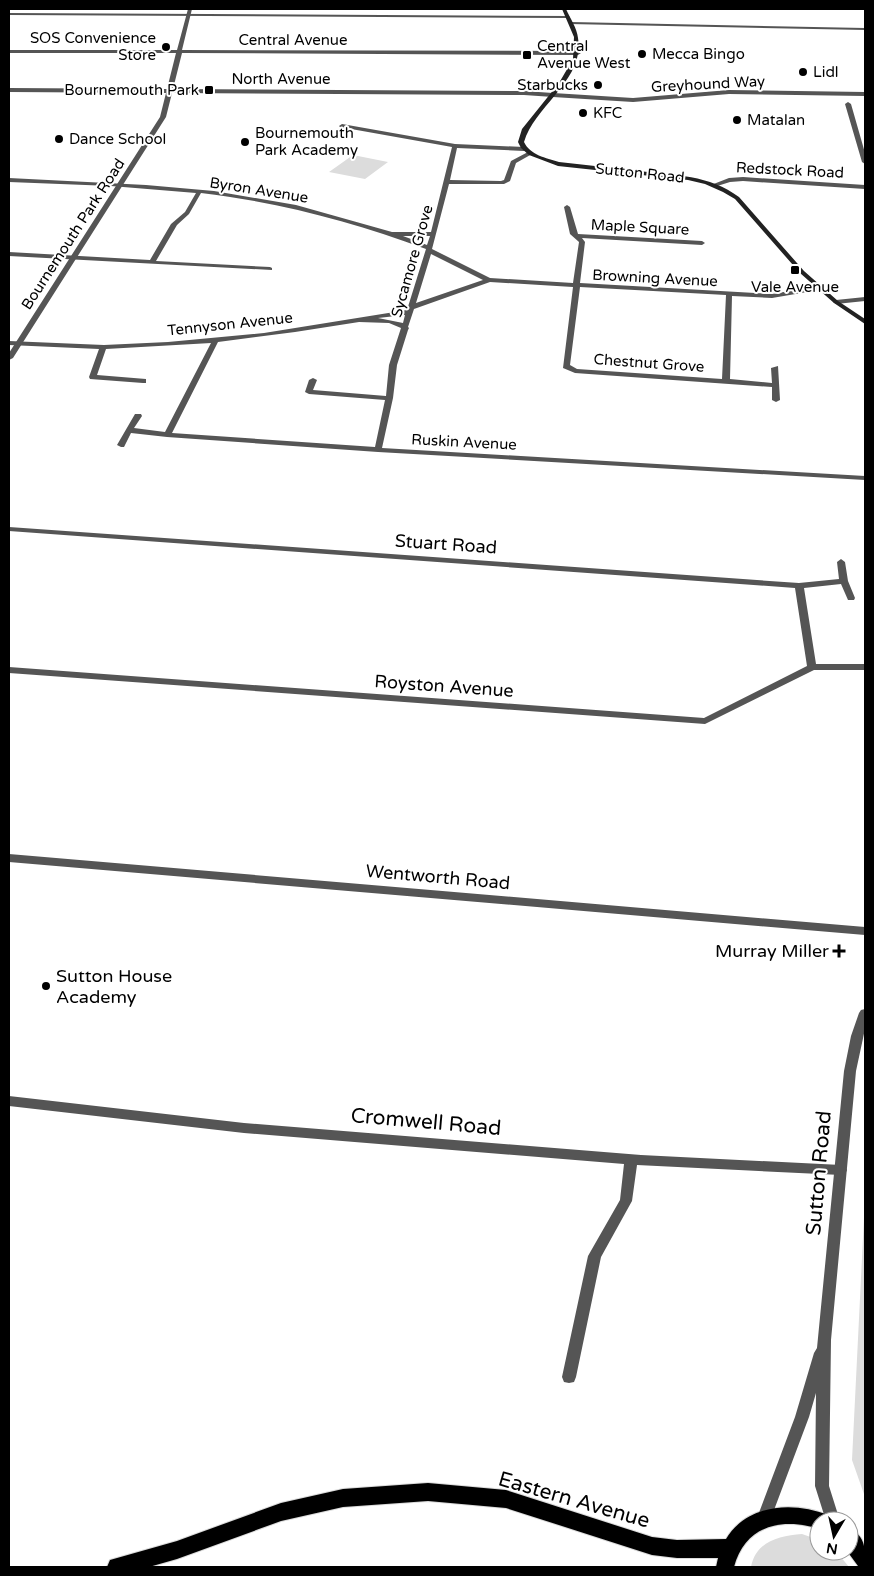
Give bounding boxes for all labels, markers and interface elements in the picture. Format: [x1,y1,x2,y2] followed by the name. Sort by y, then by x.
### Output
[30,29,156,64] place label: SOS Convenience Store
[239,31,347,49] street label: Central Avenue
[537,37,631,72] place label: Central Avenue West
[160,41,172,53] marker: SOS Convenience Store
[652,45,745,63] place label: Mecca Bingo
[636,48,648,60] marker: Mecca Bingo
[521,49,533,61] marker: Central Avenue West
[813,63,839,81] place label: Lidl
[797,66,809,78] marker: Lidl
[231,70,331,88] street label: North Avenue
[651,72,765,96] street label: Greyhound Way
[517,76,588,94] place label: Starbucks
[592,79,604,91] marker: Starbucks
[64,81,199,99] place label: Bournemouth Park
[203,84,215,96] marker: Bournemouth Park
[593,104,622,122] place label: KFC
[577,107,589,119] marker: KFC
[747,111,805,129] place label: Matalan
[731,114,743,126] marker: Matalan
[255,124,358,159] place label: Bournemouth Park Academy
[69,130,166,148] place label: Dance School
[53,133,65,145] marker: Dance School
[239,136,251,148] marker: Bournemouth Park Academy
[17,155,129,313] street label: Bournemouth Park Road
[735,158,845,182] street label: Redstock Road
[595,159,685,187] street label: Sutton Road
[208,173,310,207] street label: Byron Avenue
[387,203,437,319] street label: Sycamore Grove
[590,215,690,239] street label: Maple Square
[789,264,801,276] marker: Vale Avenue
[592,266,718,290] street label: Browning Avenue
[751,278,839,296] place label: Vale Avenue
[166,308,294,340] street label: Tennyson Avenue
[593,350,705,376] street label: Chestnut Grove
[411,430,517,454] street label: Ruskin Avenue
[394,529,498,559] street label: Stuart Road
[374,670,514,702] street label: Royston Avenue
[365,860,511,894] street label: Wentworth Road
[715,940,829,962] place label: Murray Miller
[833,945,845,957] marker: Murray Miller
[56,965,172,1008] place label: Sutton House Academy
[40,980,52,992] marker: Sutton House Academy
[350,1103,502,1141] street label: Cromwell Road
[801,1110,837,1236] street label: Sutton Road
[495,1466,653,1534] street label: Eastern Avenue
[809,1511,859,1561] north arrow
[825,1539,839,1558] text: N

